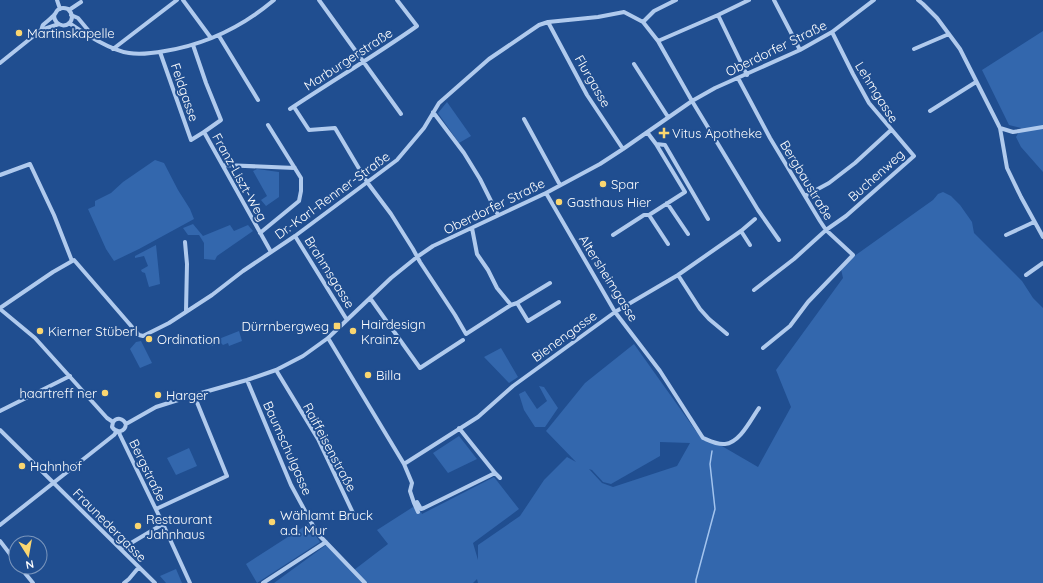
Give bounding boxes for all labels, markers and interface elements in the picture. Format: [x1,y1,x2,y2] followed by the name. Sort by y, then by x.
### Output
[723,17,829,79] street label: Oberdorfer Straße
[301,24,395,94] street label: Marburgerstraße
[27,25,115,41] place label: Martinskapelle
[14,28,24,38] marker: Martinskapelle
[572,52,614,110] street label: Flurgasse
[852,59,902,125] street label: Lehmgasse
[168,61,202,123] street label: Feldgasse
[672,125,762,141] place label: Vitus Apotheke
[659,128,669,138] marker: Vitus Apotheke
[209,130,271,224] street label: Franz-Liszt-Weg
[777,137,837,223] street label: Bergbaustraße
[845,146,907,204] street label: Buchenweg
[271,148,393,242] street label: Dr.-Karl-Renner-Straße
[441,175,547,237] street label: Oberdorfer Straße
[611,176,639,192] place label: Spar
[598,179,608,189] marker: Spar
[567,194,651,210] place label: Gasthaus Hier
[554,197,564,207] marker: Gasthaus Hier
[576,232,642,324] street label: Altersheimgasse
[301,233,359,311] street label: Brahmsgasse
[528,307,600,365] street label: Bienengasse
[361,316,425,347] place label: Hairdesign Krainz
[241,318,329,334] place label: Dürrnbergweg
[332,321,342,331] marker: Dürrnbergweg
[48,323,138,339] place label: Kierner Stüberl
[35,326,45,336] marker: Kierner Stüberl
[348,326,358,336] marker: Hairdesign Krainz
[157,331,220,347] place label: Ordination
[144,334,154,344] marker: Ordination
[376,367,401,383] place label: Billa
[363,370,373,380] marker: Billa
[19,385,97,401] place label: haartreff ner
[166,387,208,403] place label: Harger
[100,388,110,398] marker: haartreff ner
[153,390,163,400] marker: Harger
[260,398,316,498] street label: Baumschulgasse
[300,400,360,494] street label: Raiffeisenstraße
[126,436,170,504] street label: Bergstraße
[30,458,82,474] place label: Hahnhof
[17,461,27,471] marker: Hahnhof
[70,485,150,565] street label: Fraunedergasse
[280,507,373,538] place label: Wählamt Bruck a.d. Mur
[146,511,212,542] place label: Restaurant Jahnhaus
[267,517,277,527] marker: Wählamt Bruck a.d. Mur
[133,521,143,531] marker: Restaurant Jahnhaus
[8,535,48,575] north arrow
[25,557,35,572] text: N

